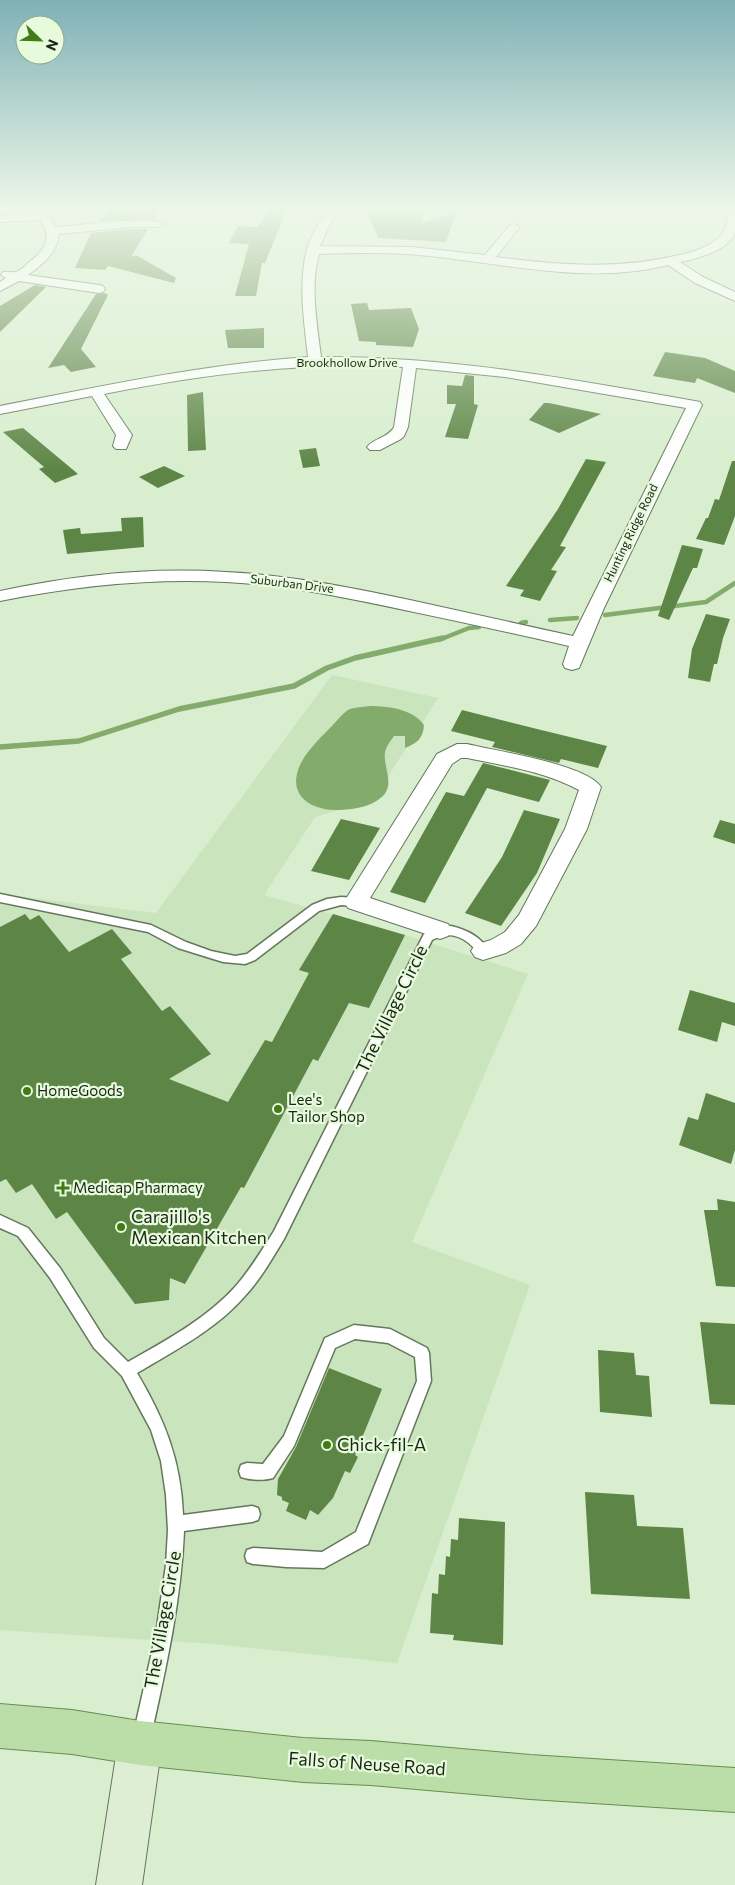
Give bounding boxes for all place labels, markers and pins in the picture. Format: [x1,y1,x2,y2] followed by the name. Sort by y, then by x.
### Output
[37,1081,123,1099] place label: HomeGoods
[21,1085,33,1097] marker: HomeGoods
[288,1090,365,1125] place label: Lee's Tailor Shop
[272,1103,284,1115] marker: Lee's Tailor Shop
[73,1178,203,1196] place label: Medicap Pharmacy
[57,1182,69,1194] marker: Medicap Pharmacy
[131,1205,267,1248] place label: Carajillo's Mexican Kitchen
[115,1221,127,1233] marker: Carajillo's Mexican Kitchen
[337,1433,426,1455] place label: Chick-fil-A
[321,1439,333,1451] marker: Chick-fil-A

